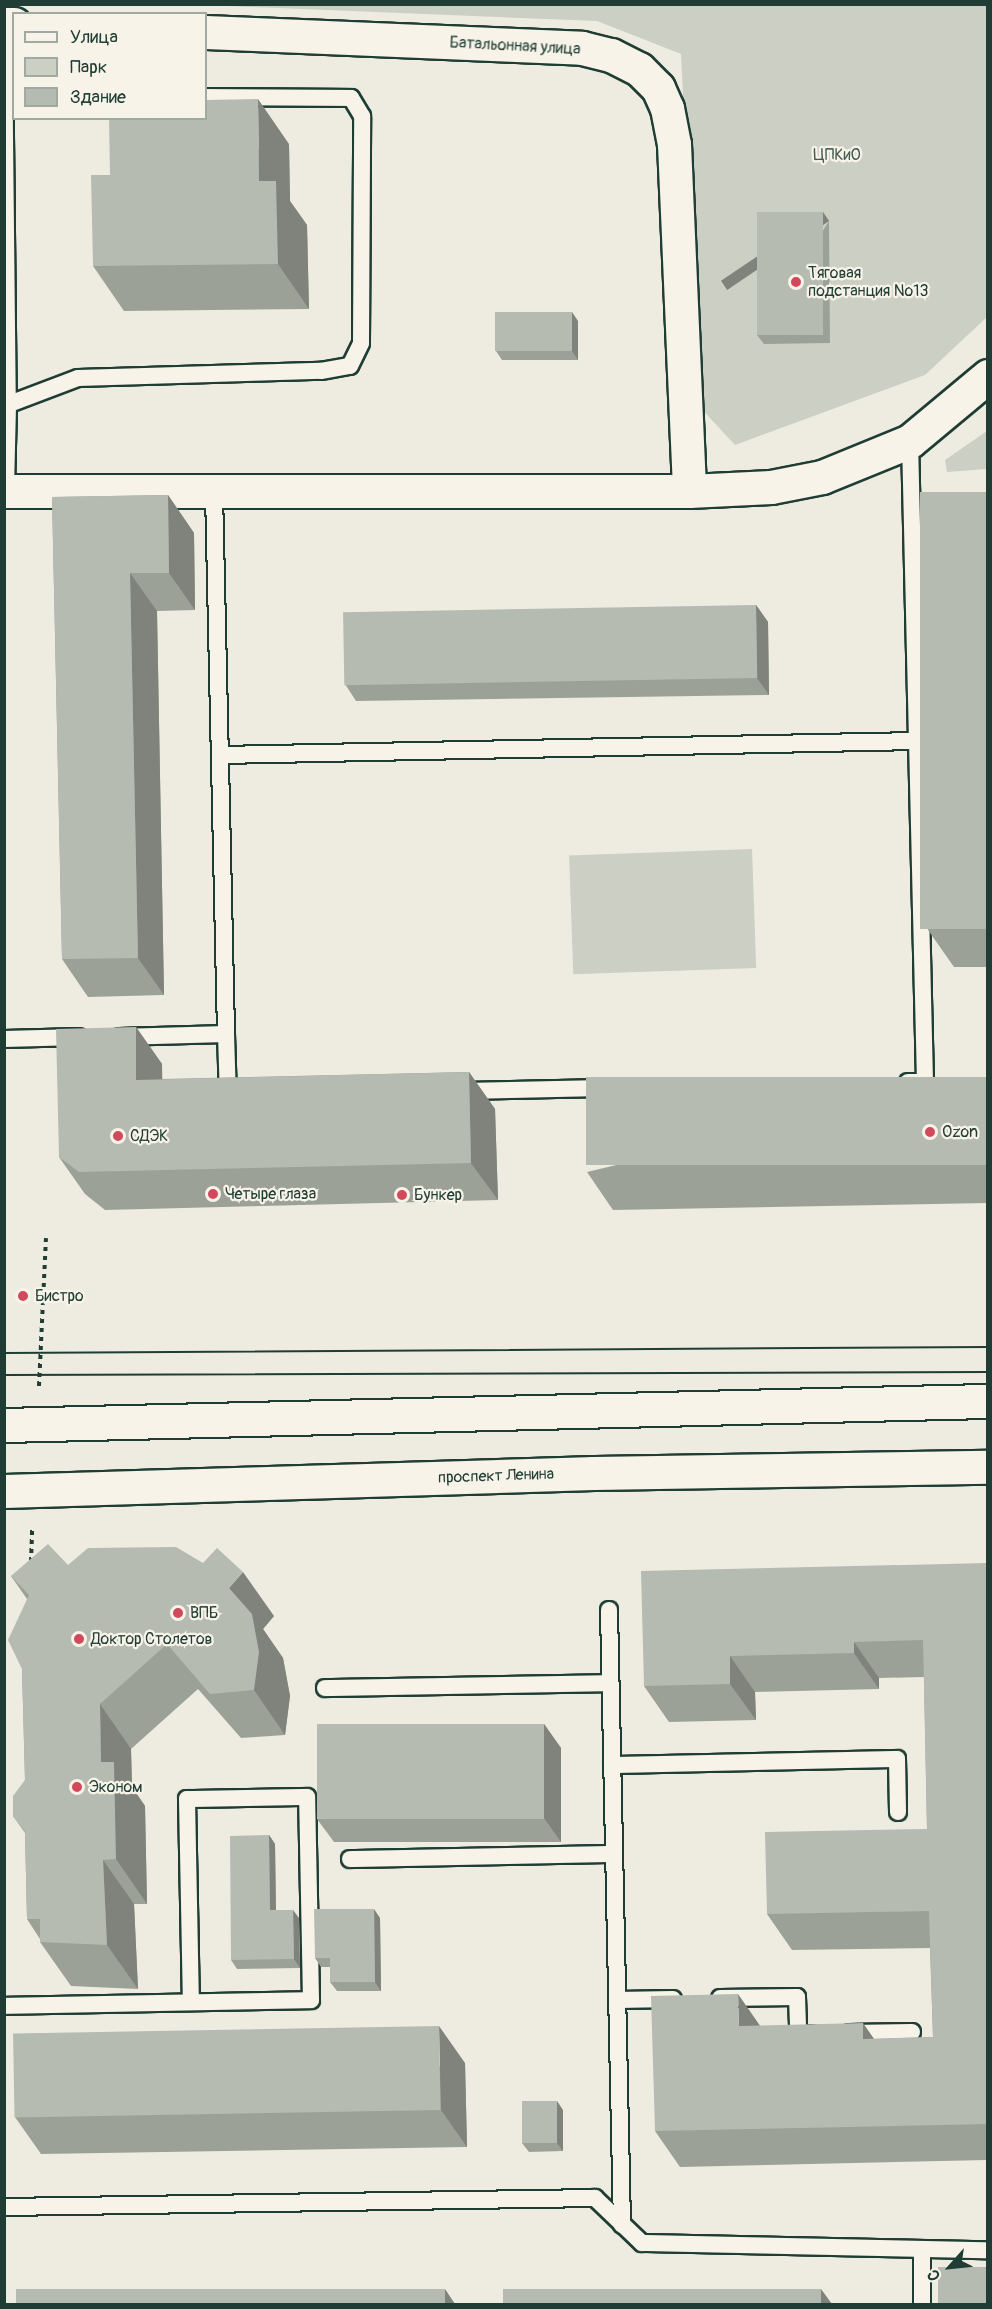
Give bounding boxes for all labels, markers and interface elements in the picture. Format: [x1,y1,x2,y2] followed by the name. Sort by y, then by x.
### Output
[12,12,207,120] legend
[70,26,118,49] text: Улица
[449,33,581,59] street label: Батальонная улица
[70,56,107,79] text: Парк
[70,86,126,109] text: Здание
[813,145,861,165] park label: ЦПКиО
[808,263,928,301] place label: Тяговая подстанция №13
[789,275,803,289] marker: Тяговая подстанция №13
[942,1122,978,1142] place label: Ozon
[923,1125,937,1139] marker: Ozon
[130,1126,168,1146] place label: СДЭК
[111,1129,125,1143] marker: СДЭК
[225,1184,316,1204] place label: Четыре глаза
[414,1185,462,1205] place label: Бункер
[206,1187,220,1201] marker: Четыре глаза
[395,1188,409,1202] marker: Бункер
[35,1286,84,1306] place label: Бистро
[16,1289,30,1303] marker: Бистро
[438,1464,554,1488] street label: проспект Ленина
[190,1603,218,1623] place label: ВПБ
[171,1606,185,1620] marker: ВПБ
[91,1629,212,1649] place label: Доктор Столетов
[72,1632,86,1646] marker: Доктор Столетов
[89,1777,143,1797] place label: Эконом
[70,1780,84,1794] marker: Эконом
[920,2237,980,2297] north arrow
[923,2266,945,2284] text: С

